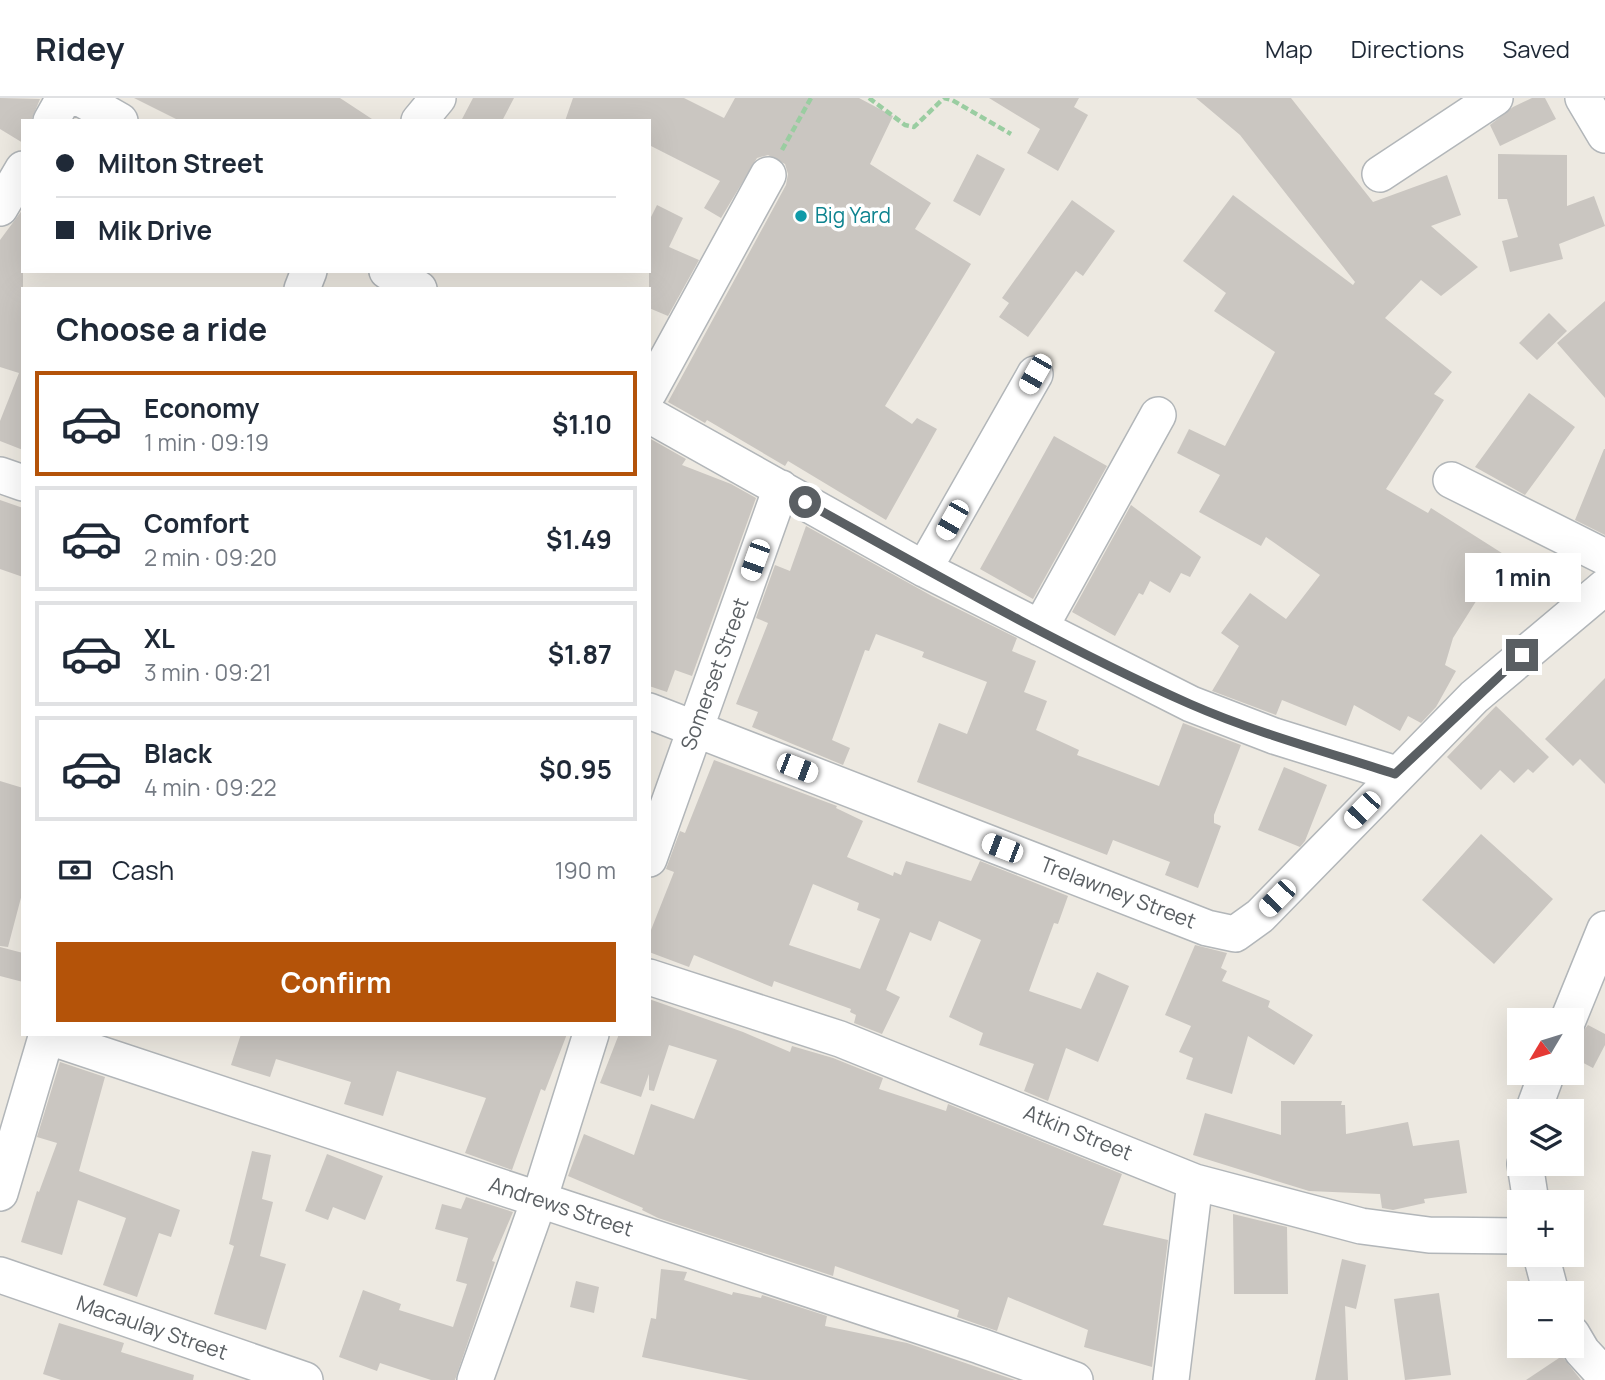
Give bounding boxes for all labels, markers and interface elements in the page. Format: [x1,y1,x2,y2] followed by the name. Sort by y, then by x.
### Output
[35,26,124,71] text: Ridey
[1265,32,1313,65] text: Map
[1351,32,1464,65] text: Directions
[1502,32,1570,65] text: Saved
[98,145,264,181] text: Milton Street
[815,201,891,229] place label: Big Yard
[793,208,809,224] marker: Big Yard
[98,212,212,248] text: Mik Drive
[56,307,267,351] text: Choose a ride
[1016,351,1055,397] car
[144,390,259,426] text: Economy
[60,392,123,455] icon: car
[552,406,612,442] text: $1.10
[144,426,269,458] text: 1 min · 09:19
[789,486,821,518] route start
[933,497,972,543] car
[144,505,250,541] text: Comfort
[60,507,123,570] icon: car
[546,521,612,557] text: $1.49
[738,537,773,583] car
[144,541,277,573] text: 2 min · 09:20
[1464,554,1580,602] callout: 1 min
[1495,561,1551,593] text: 1 min
[674,594,755,754] street label: Somerset Street
[144,620,175,656] text: XL
[60,622,123,685] icon: car
[548,636,612,672] text: $1.87
[1506,639,1538,671] route end
[144,656,272,688] text: 3 min · 09:21
[144,735,212,771] text: Black
[60,737,123,800] icon: car
[539,751,612,787] text: $0.95
[774,751,821,785] car
[144,771,277,803] text: 4 min · 09:22
[1340,788,1385,832] car
[979,831,1026,865] car
[1036,849,1200,935] street label: Trelawney Street
[56,851,94,889] icon: cash
[112,852,174,888] text: Cash
[555,854,616,886] text: 190 m
[1255,876,1300,920] car
[56,942,616,1022] button: Confirm
[1507,1008,1584,1085] north arrow
[1507,1008,1584,1358] map controls
[1020,1098,1137,1167] street label: Atkin Street
[1507,1099,1584,1176] button: layers
[486,1170,637,1243] street label: Andrews Street
[1507,1190,1584,1267] button: +
[1507,1281,1584,1358] button: −
[73,1288,232,1366] street label: Macaulay Street

